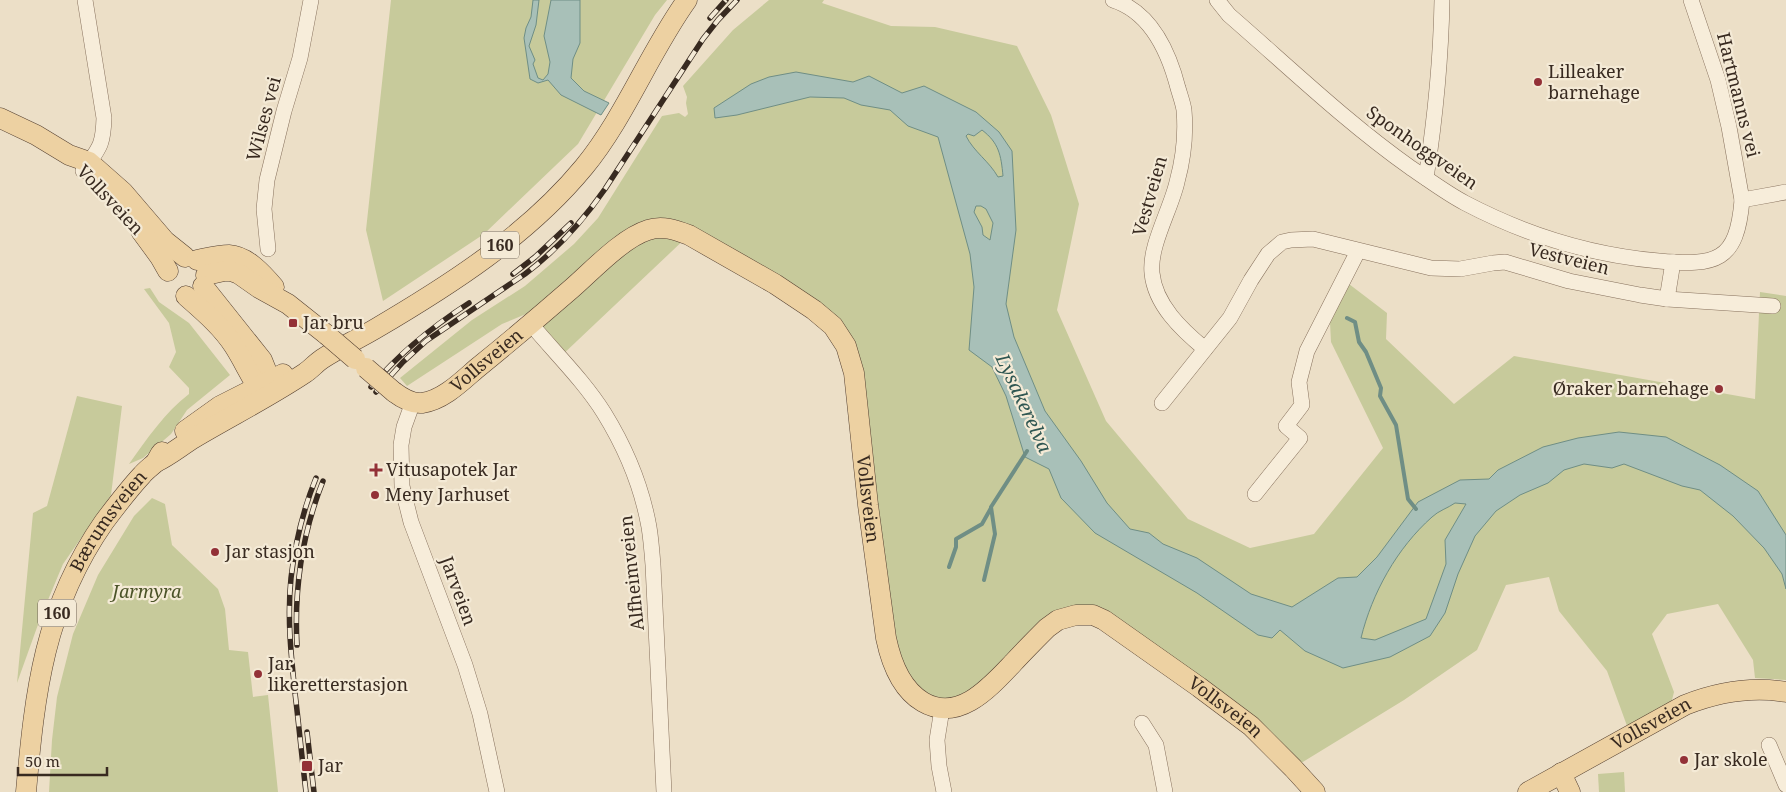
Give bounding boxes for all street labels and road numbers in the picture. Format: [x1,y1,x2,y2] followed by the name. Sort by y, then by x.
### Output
[1712,30,1766,160] street label: Hartmanns vei
[240,74,286,164] street label: Wilses vei
[1362,100,1483,195] street label: Sponhoggveien
[1126,153,1172,239] street label: Vestveien
[72,159,150,240] street label: Vollsveien
[481,232,519,258] road number: 160
[1526,236,1612,280] street label: Vestveien
[445,322,528,397] street label: Vollsveien
[852,454,886,545] street label: Vollsveien
[64,464,152,575] street label: Bærumsveien
[613,514,649,632] street label: Alfheimveien
[435,552,483,629] street label: Jarveien
[38,600,76,626] road number: 160
[1184,670,1269,743] street label: Vollsveien
[1607,691,1695,755] street label: Vollsveien

